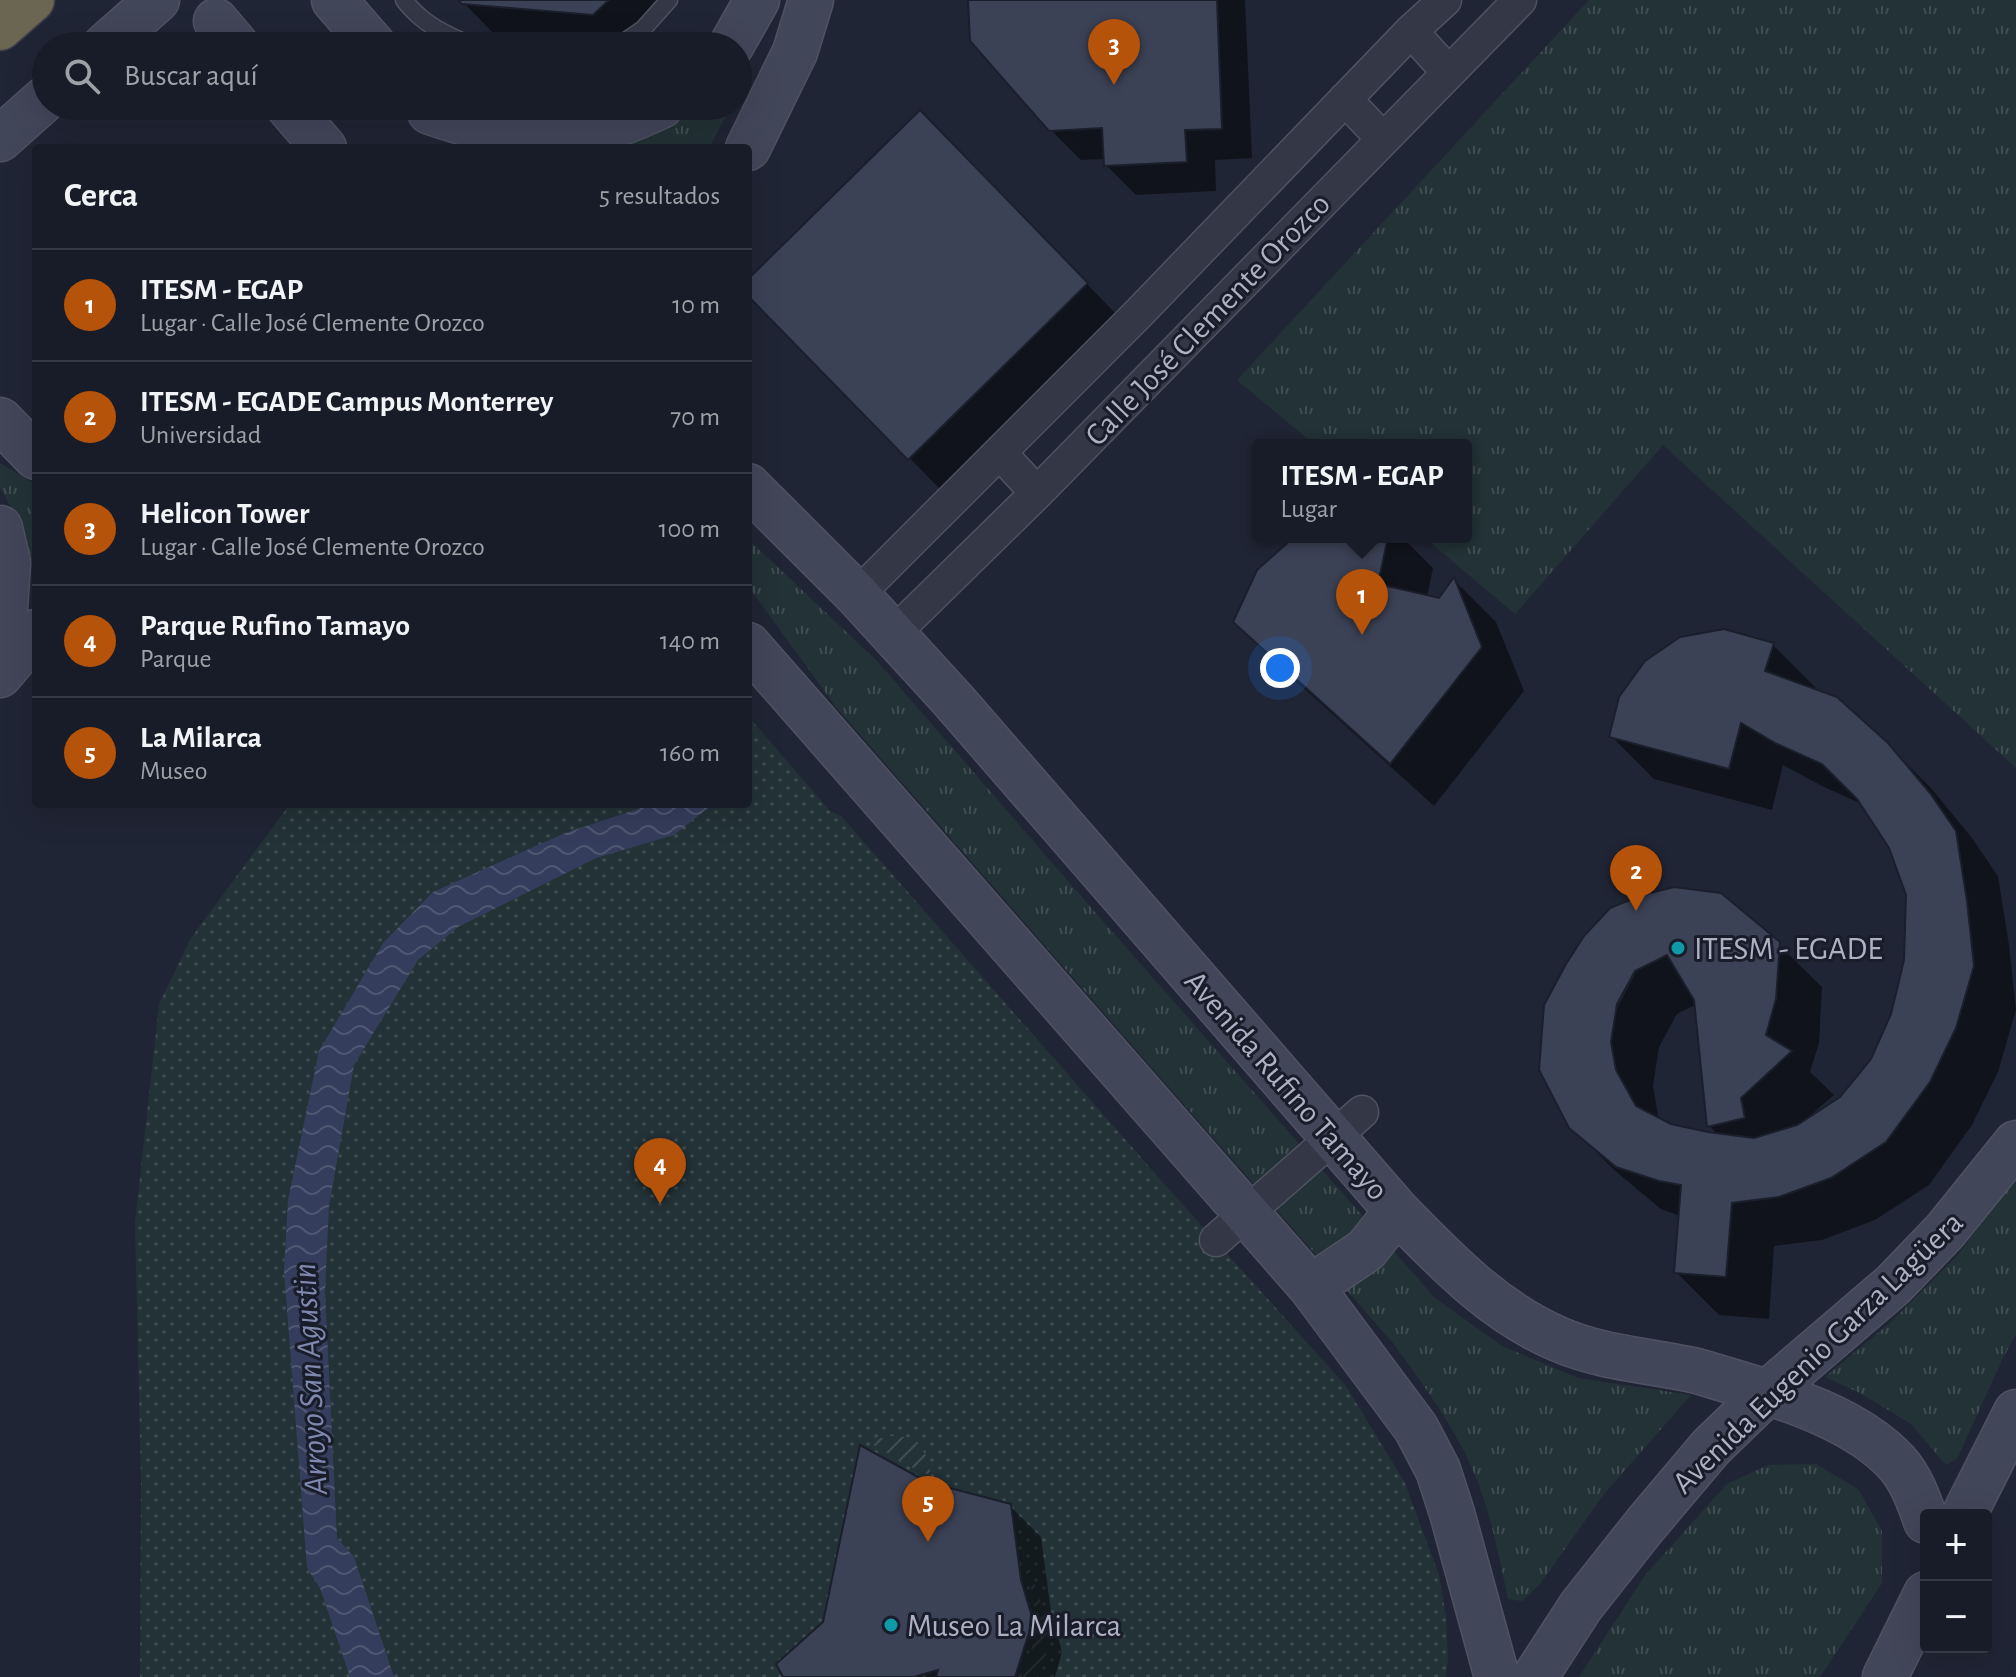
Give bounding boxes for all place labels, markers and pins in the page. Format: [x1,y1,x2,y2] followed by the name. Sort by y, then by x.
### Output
[1088,19,1140,85] pin: 3
[1336,569,1388,635] pin: 1
[1610,845,1662,911] pin: 2
[1694,933,1883,965] place label: ITESM - EGADE
[1669,939,1687,957] marker: ITESM - EGADE
[634,1138,686,1204] pin: 4
[902,1476,954,1542] pin: 5
[907,1610,1121,1642] place label: Museo La Milarca
[882,1616,900,1634] marker: Museo La Milarca

